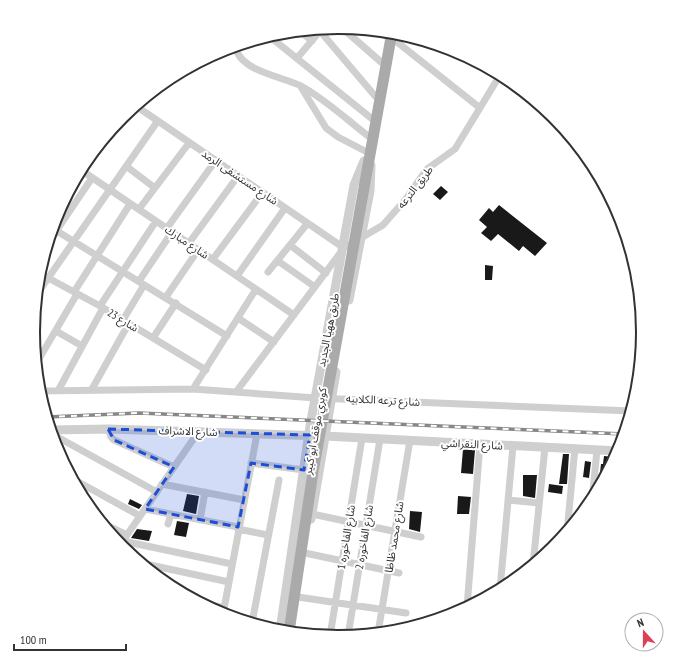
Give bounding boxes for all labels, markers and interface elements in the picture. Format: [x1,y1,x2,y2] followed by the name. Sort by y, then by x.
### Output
[199,146,281,209] street label: شارع مستشفى الرمد
[394,163,436,211] street label: طريق الترعه
[162,222,212,263] street label: شارع مبارك
[314,292,342,368] street label: طريق ههيا الجديد
[104,305,141,336] street label: شارع 23
[300,386,332,477] street label: كوبري موقف ابو كبير
[345,391,421,410] street label: شارع ترعه الكلابيه
[158,423,218,440] street label: شارع الاشراف
[441,435,504,455] street label: شارع النقراشي
[381,500,408,574] street label: شارع محمد ظاظا
[334,503,359,570] street label: شارع الفاخوره 1
[352,503,377,570] street label: شارع الفاخوره 2
[624,612,664,652] north arrow
[635,615,646,630] text: N
[14,626,126,652] scale bar
[20,632,47,647] text: 100 m

